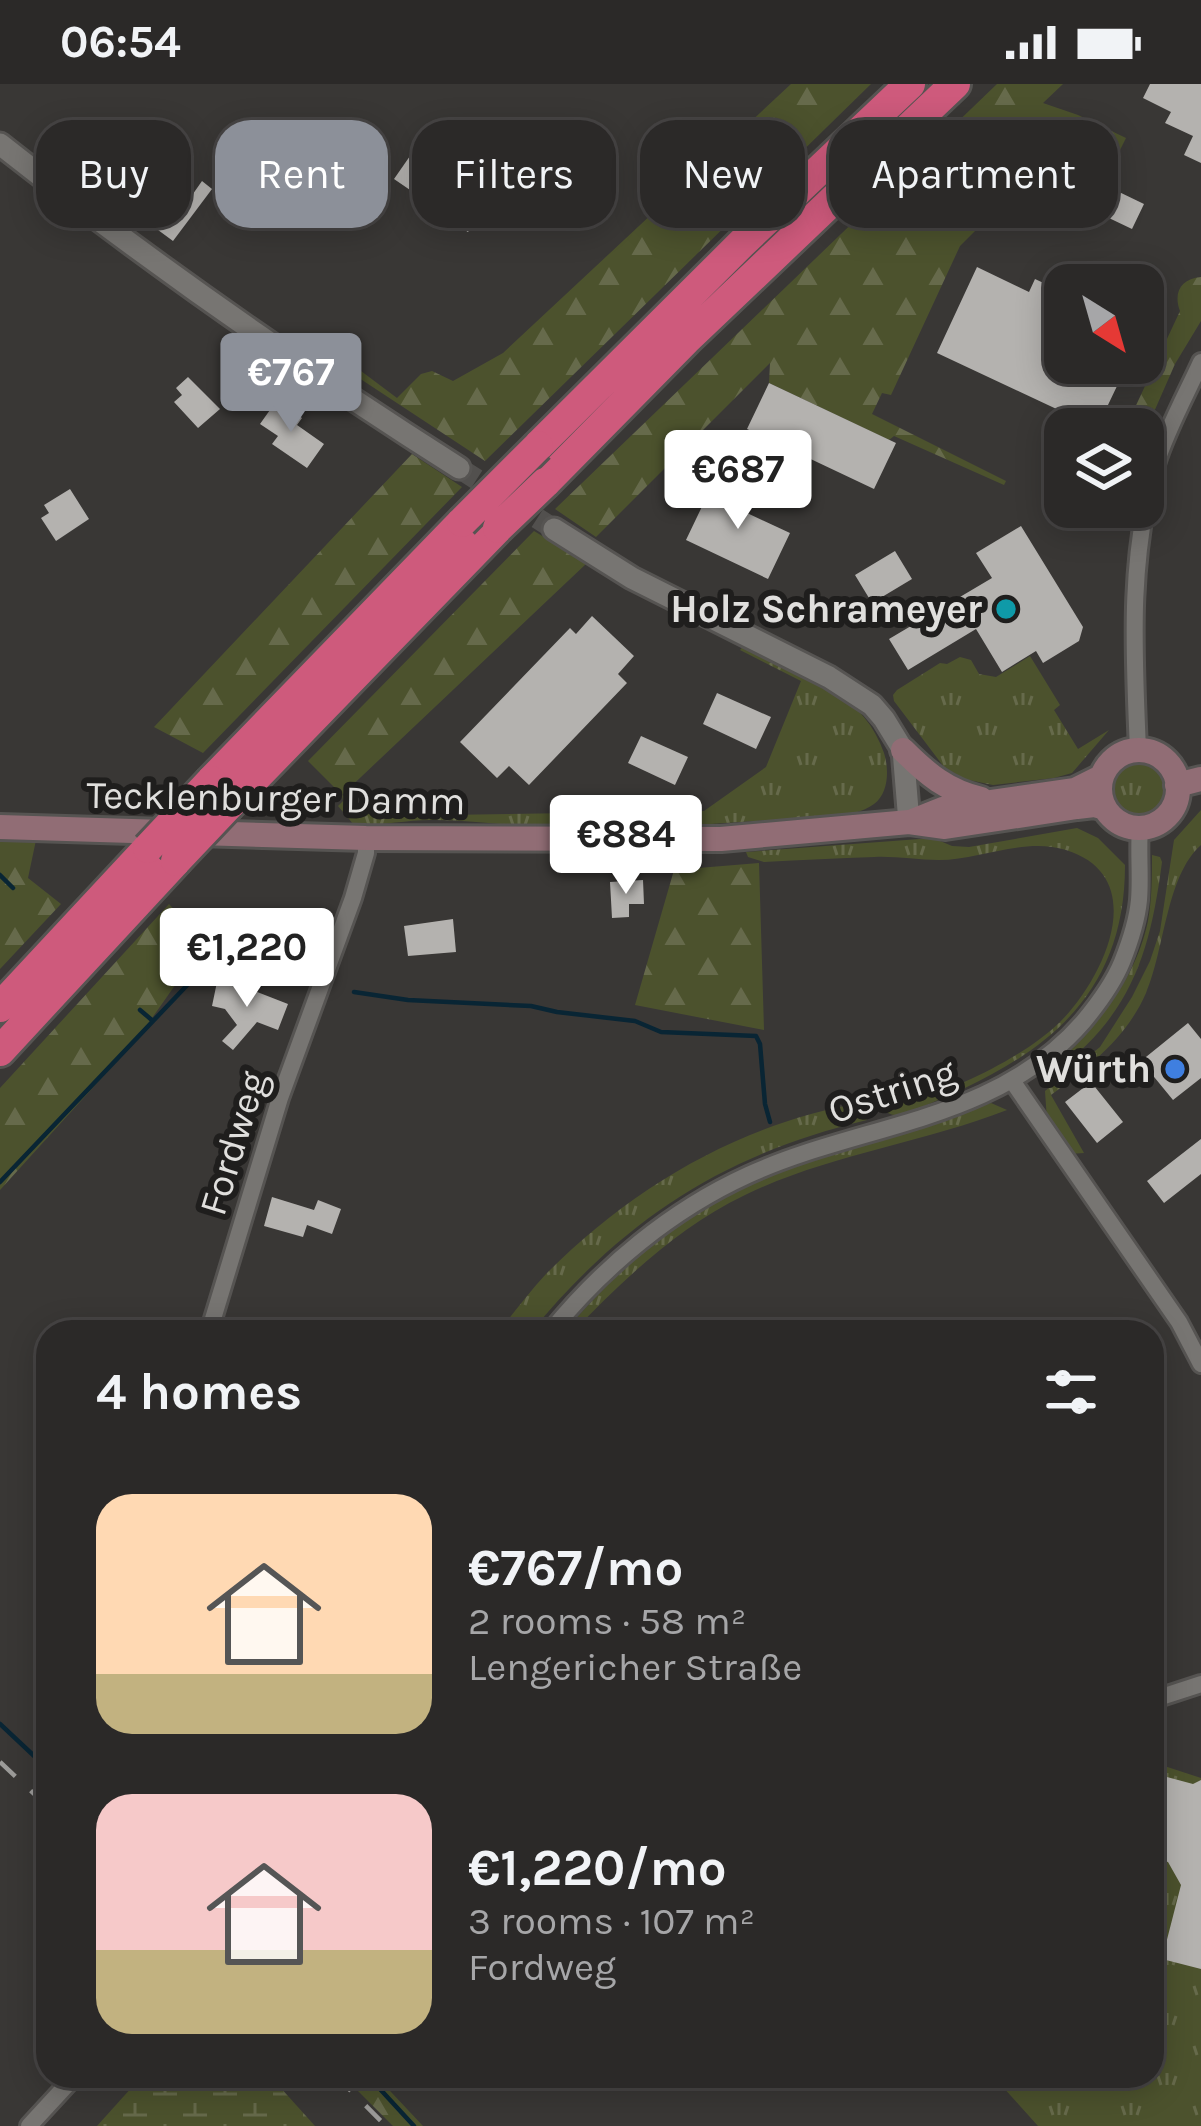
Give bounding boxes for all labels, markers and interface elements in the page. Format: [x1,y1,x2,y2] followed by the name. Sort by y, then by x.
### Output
[60,16,181,68] text: 06:54
[36,120,191,228] chip: Buy
[215,120,388,228] chip: Rent
[412,120,616,228] chip: Filters
[640,120,805,228] chip: New
[829,120,1118,228] chip: Apartment
[1044,264,1164,384] north arrow
[1044,264,1164,528] map controls
[220,333,362,435] pin: €767
[247,349,335,395] text: €767
[1044,408,1164,528] button: layers
[667,430,809,532] pin: €687
[692,446,785,492] text: €687
[670,586,983,632] place label: Holz Schrameyer
[993,596,1019,622] marker: Holz Schrameyer
[86,772,466,824] street label: Tecklenburger Damm
[555,795,697,897] pin: €884
[577,811,675,857] text: €884
[149,908,345,1010] pin: €1,220
[187,924,307,970] text: €1,220
[1036,1046,1151,1092] place label: Würth
[822,1049,962,1133] street label: Ostring
[1162,1056,1188,1082] marker: Würth
[189,1065,277,1221] street label: Fordweg
[1038,1359,1104,1425] icon: filters
[96,1362,302,1422] text: 4 homes
[468,1538,683,1598] text: €767/mo
[192,1542,336,1686] icon: home
[468,1598,746,1644] text: 2 rooms · 58 m²
[468,1644,802,1690] text: Lengericher Straße
[468,1838,727,1898] text: €1,220/mo
[192,1842,336,1986] icon: home
[468,1898,755,1944] text: 3 rooms · 107 m²
[468,1944,616,1990] text: Fordweg

